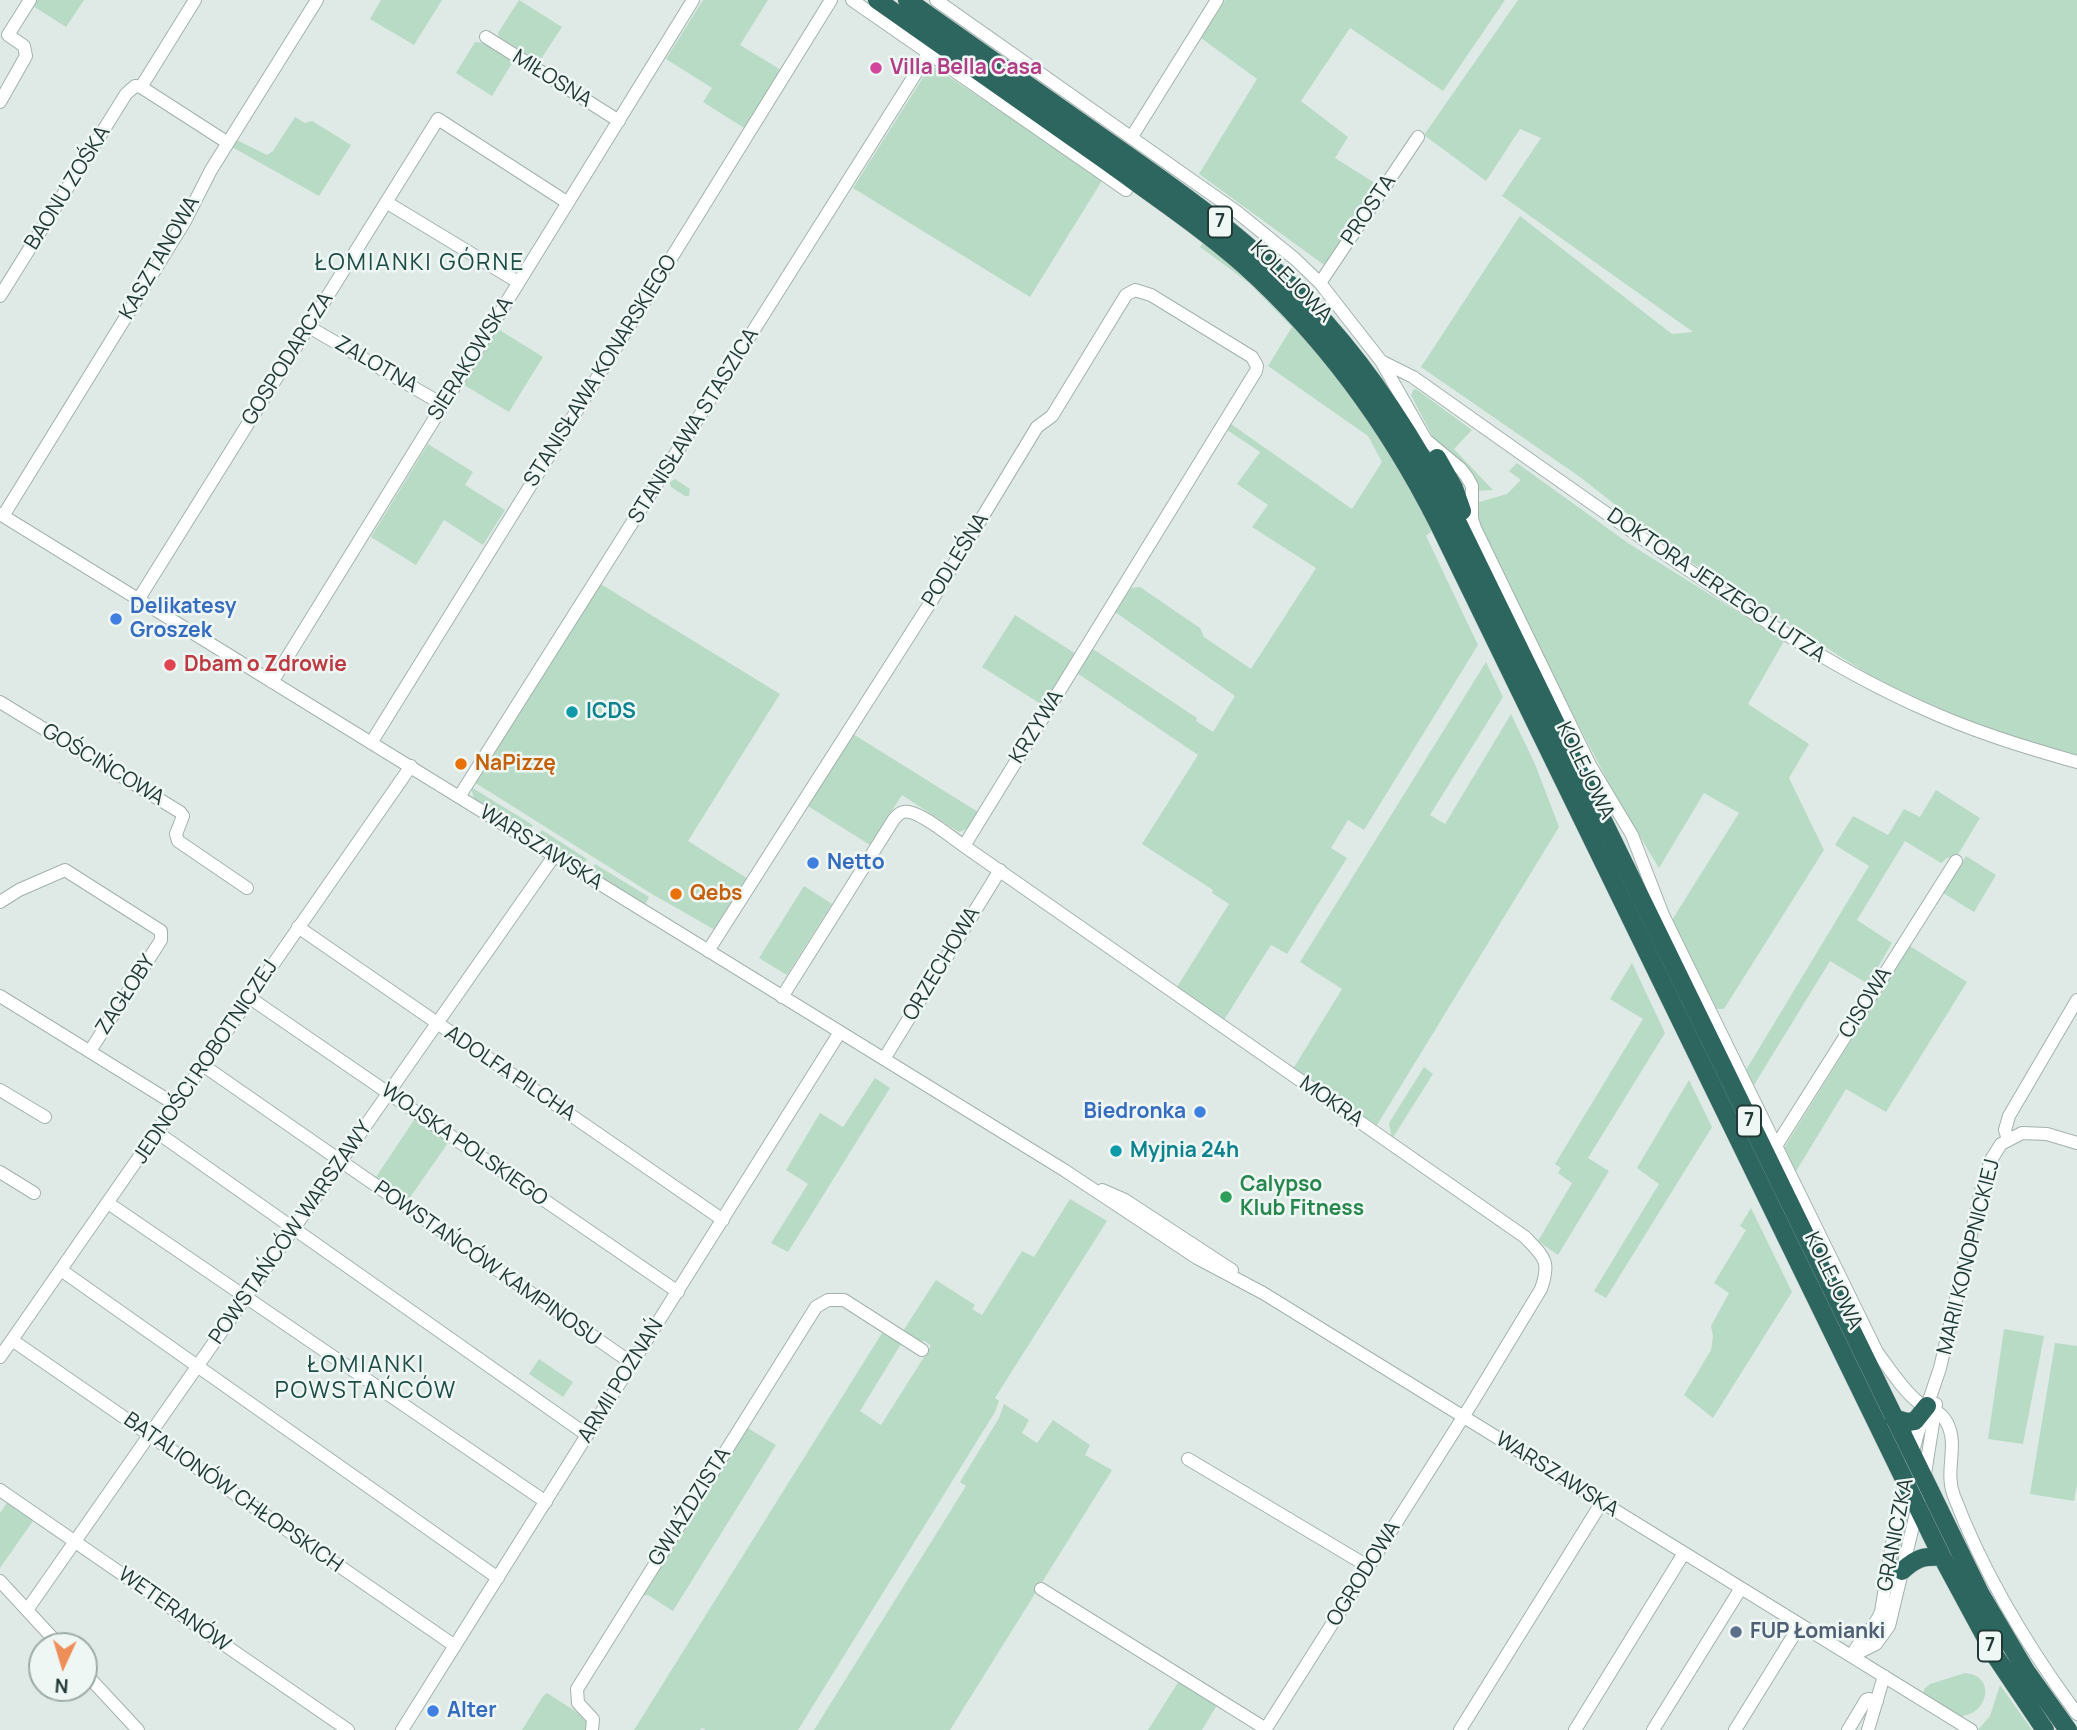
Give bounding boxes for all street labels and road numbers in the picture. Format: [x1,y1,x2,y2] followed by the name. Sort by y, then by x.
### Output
[508,45,596,113] street label: MIŁOSNA
[20,122,116,254] street label: BAONU ZOŚKA
[1336,170,1402,250] street label: PROSTA
[115,192,205,324] street label: KASZTANOWA
[1208,206,1232,238] road number: 7
[1245,236,1337,328] street label: KOLEJOWA
[519,250,683,492] street label: STANISŁAWA KONARSKIEGO
[237,288,339,430] street label: GOSPODARCZA
[423,293,519,425] street label: SIERAKOWSKA
[624,324,764,528] street label: STANISŁAWA STASZICA
[330,331,422,399] street label: ZALOTNA
[1602,503,1830,669] street label: DOKTORA JERZEGO LUTZA
[917,509,995,611] street label: PODLEŚNA
[1005,686,1069,768] street label: KRZYWA
[1551,718,1619,824] street label: KOLEJOWA
[37,719,169,811] street label: GOŚCIŃCOWA
[475,800,607,896] street label: WARSZAWSKA
[898,903,986,1025] street label: ORZECHOWA
[91,950,161,1040] street label: ZAGŁOBY
[128,955,284,1169] street label: JEDNOŚCI ROBOTNICZEJ
[1834,963,1898,1043] street label: CISOWA
[440,1021,580,1127] street label: ADOLFA PILCHA
[1294,1071,1368,1133] street label: MOKRA
[376,1078,552,1212] street label: WOJSKA POLSKIEGO
[1737,1106,1761,1136] road number: 7
[204,1117,378,1349] street label: POWSTAŃCÓW WARSZAWY
[1932,1157,2006,1357] street label: MARII KONOPNICKIEJ
[369,1176,605,1352] street label: POWSTAŃCÓW KAMPINOSU
[1799,1228,1867,1334] street label: KOLEJOWA
[573,1315,669,1447] street label: ARMII POZNAŃ
[119,1408,347,1578] street label: BATALIONÓW CHŁOPSKICH
[1491,1427,1623,1523] street label: WARSZAWSKA
[644,1443,736,1571] street label: GWIAŹDZISTA
[1873,1476,1919,1594] street label: GRANICZKA
[1322,1517,1406,1631] street label: OGRODOWA
[113,1562,235,1658] street label: WETERANÓW
[1978,1630,2002,1662] road number: 7

